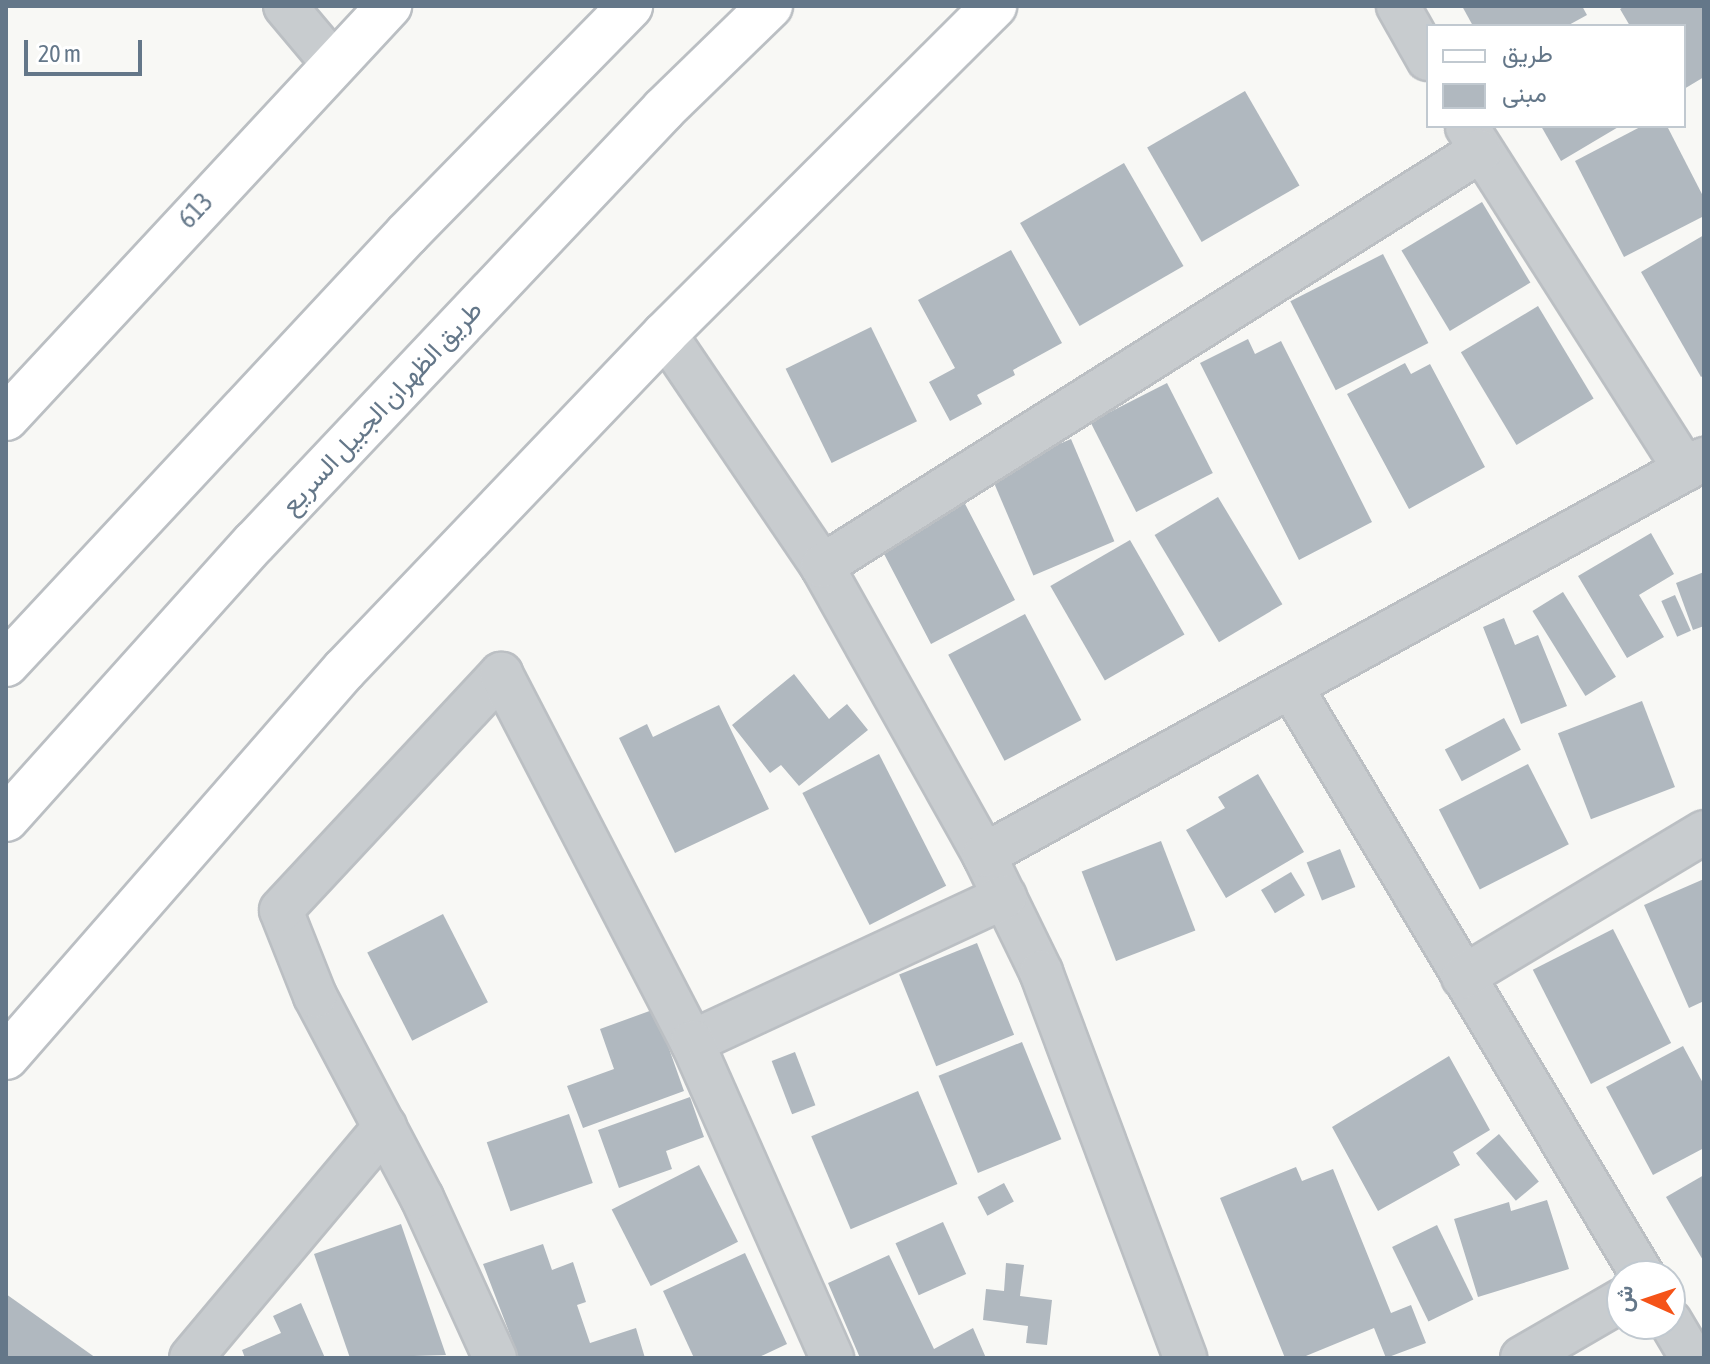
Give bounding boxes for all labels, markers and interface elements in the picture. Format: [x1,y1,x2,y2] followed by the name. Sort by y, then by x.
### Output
[28,24,146,74] scale bar
[1426,24,1686,128] legend
[38,40,81,67] text: 20 m
[1502,40,1553,67] text: طريق
[1502,80,1547,107] text: مبنى
[172,187,220,235] street label: 613
[275,295,489,521] street label: طريق الظهران الجبيل السريع
[1606,1260,1686,1340] north arrow
[1610,1285,1638,1313] text: ش

